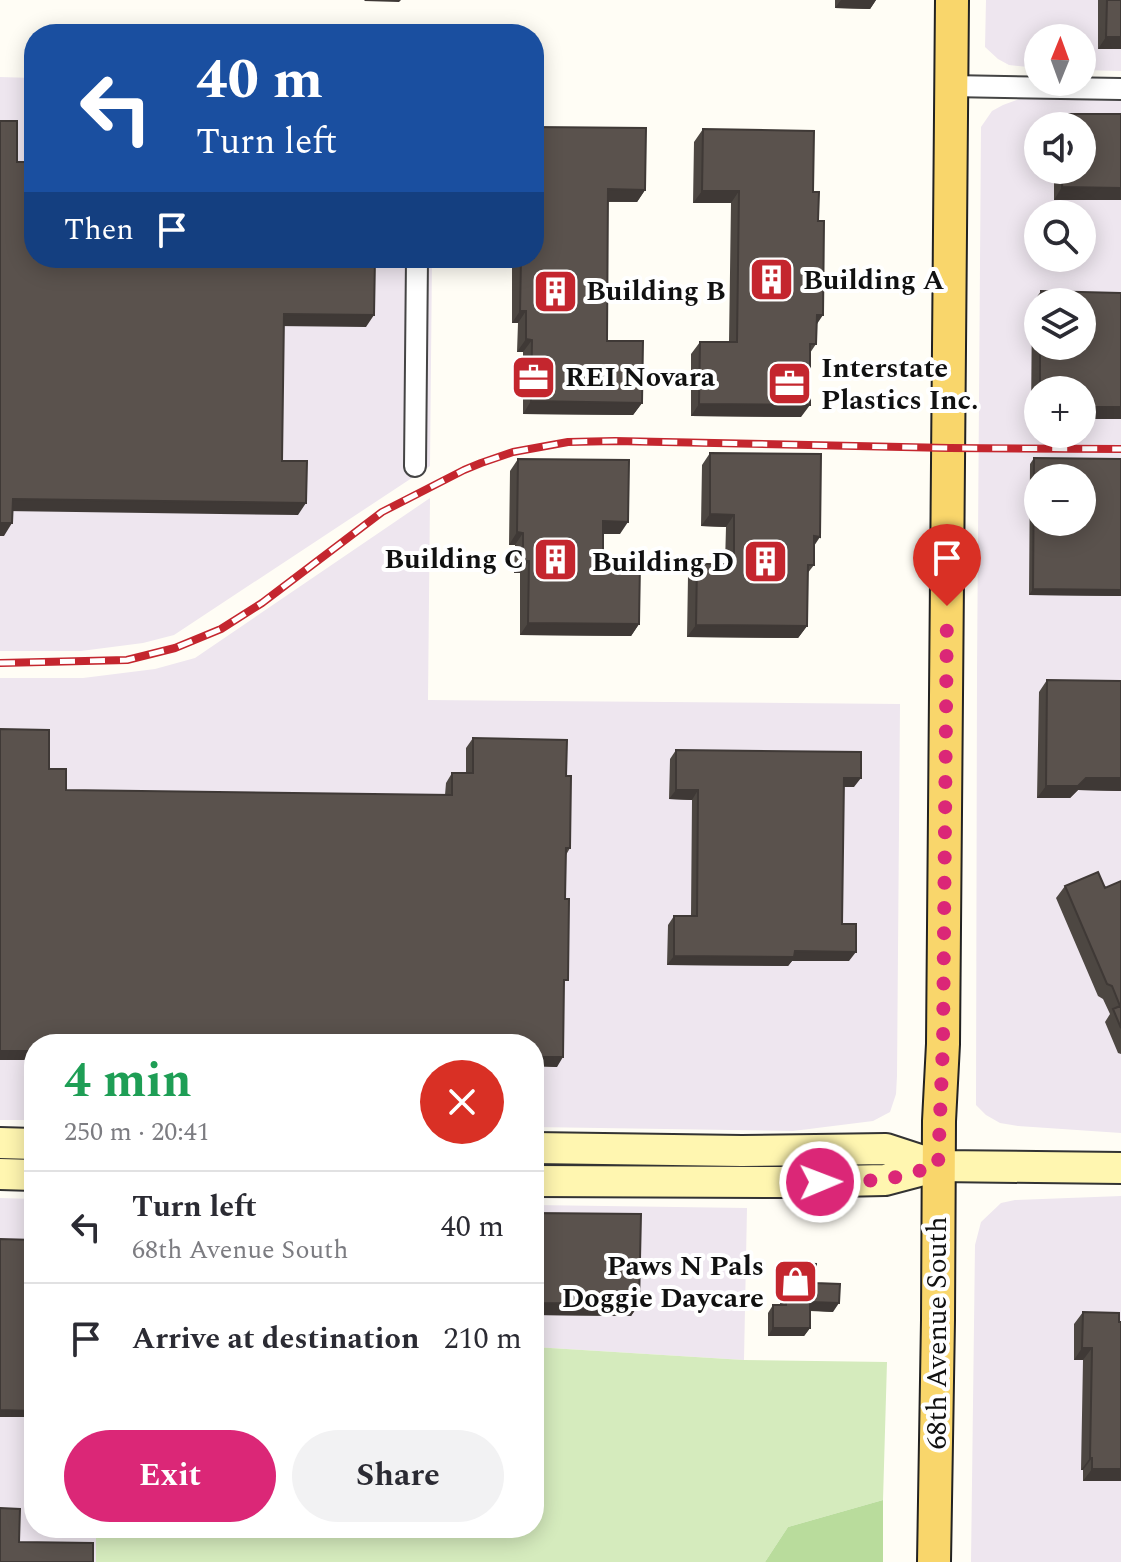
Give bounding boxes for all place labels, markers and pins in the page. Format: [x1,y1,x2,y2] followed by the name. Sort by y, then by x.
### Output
[748,256,796,304] building icon: Building A
[803,259,945,302] place label: Building A
[531,267,579,315] building icon: Building B
[586,270,726,313] place label: Building B
[821,347,978,422] place label: Interstate Plastics Inc.
[510,353,558,401] office icon: REI Novara
[565,356,716,399] place label: REI Novara
[766,360,814,408] office icon: Interstate Plastics Inc.
[913,524,981,606] pin
[531,535,579,583] building icon: Building C
[384,538,524,581] place label: Building C
[741,538,789,586] building icon: Building D
[592,541,734,584] place label: Building D
[562,1245,764,1320] place label: Paws N Pals Doggie Daycare
[771,1258,819,1306] shop icon: Paws N Pals Doggie Daycare

